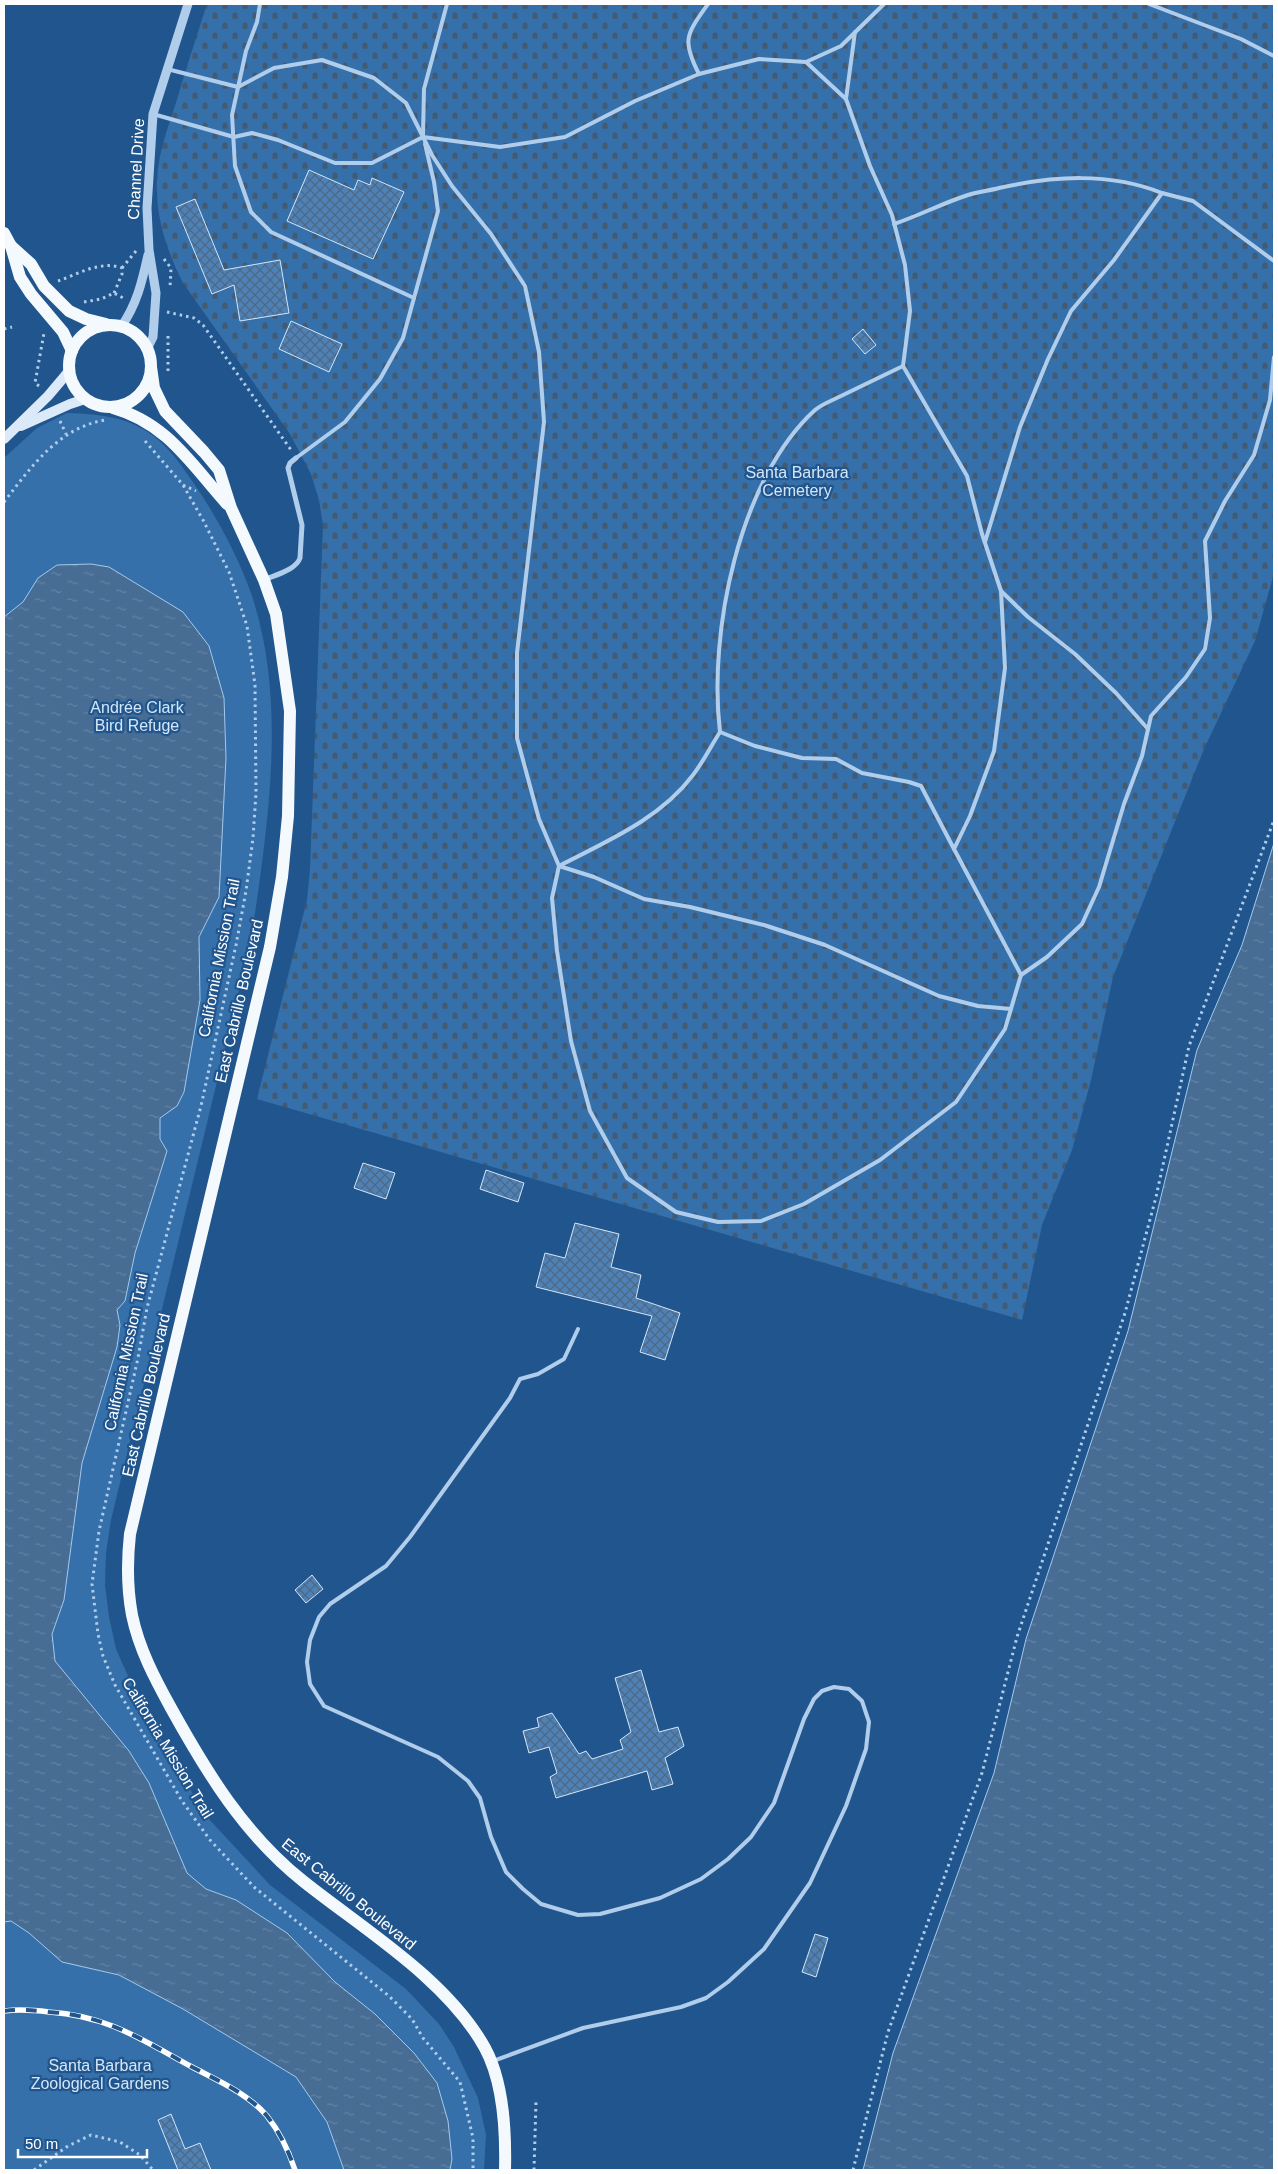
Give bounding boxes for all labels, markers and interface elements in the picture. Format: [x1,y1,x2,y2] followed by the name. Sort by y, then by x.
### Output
[125,118,147,220] street label: Channel Drive
[745,464,849,499] park label: Santa Barbara Cemetery
[90,699,185,734] park label: Andrée Clark Bird Refuge
[195,877,243,1039] street label: California Mission Trail
[212,918,266,1084] street label: East Cabrillo Boulevard
[101,1272,151,1432] street label: California Mission Trail
[119,1312,173,1478] street label: East Cabrillo Boulevard
[119,1675,217,1821] street label: California Mission Trail
[279,1835,419,1953] street label: East Cabrillo Boulevard
[31,2057,169,2092] park label: Santa Barbara Zoological Gardens
[18,2126,146,2158] scale bar
[25,2135,58,2152] text: 50 m

